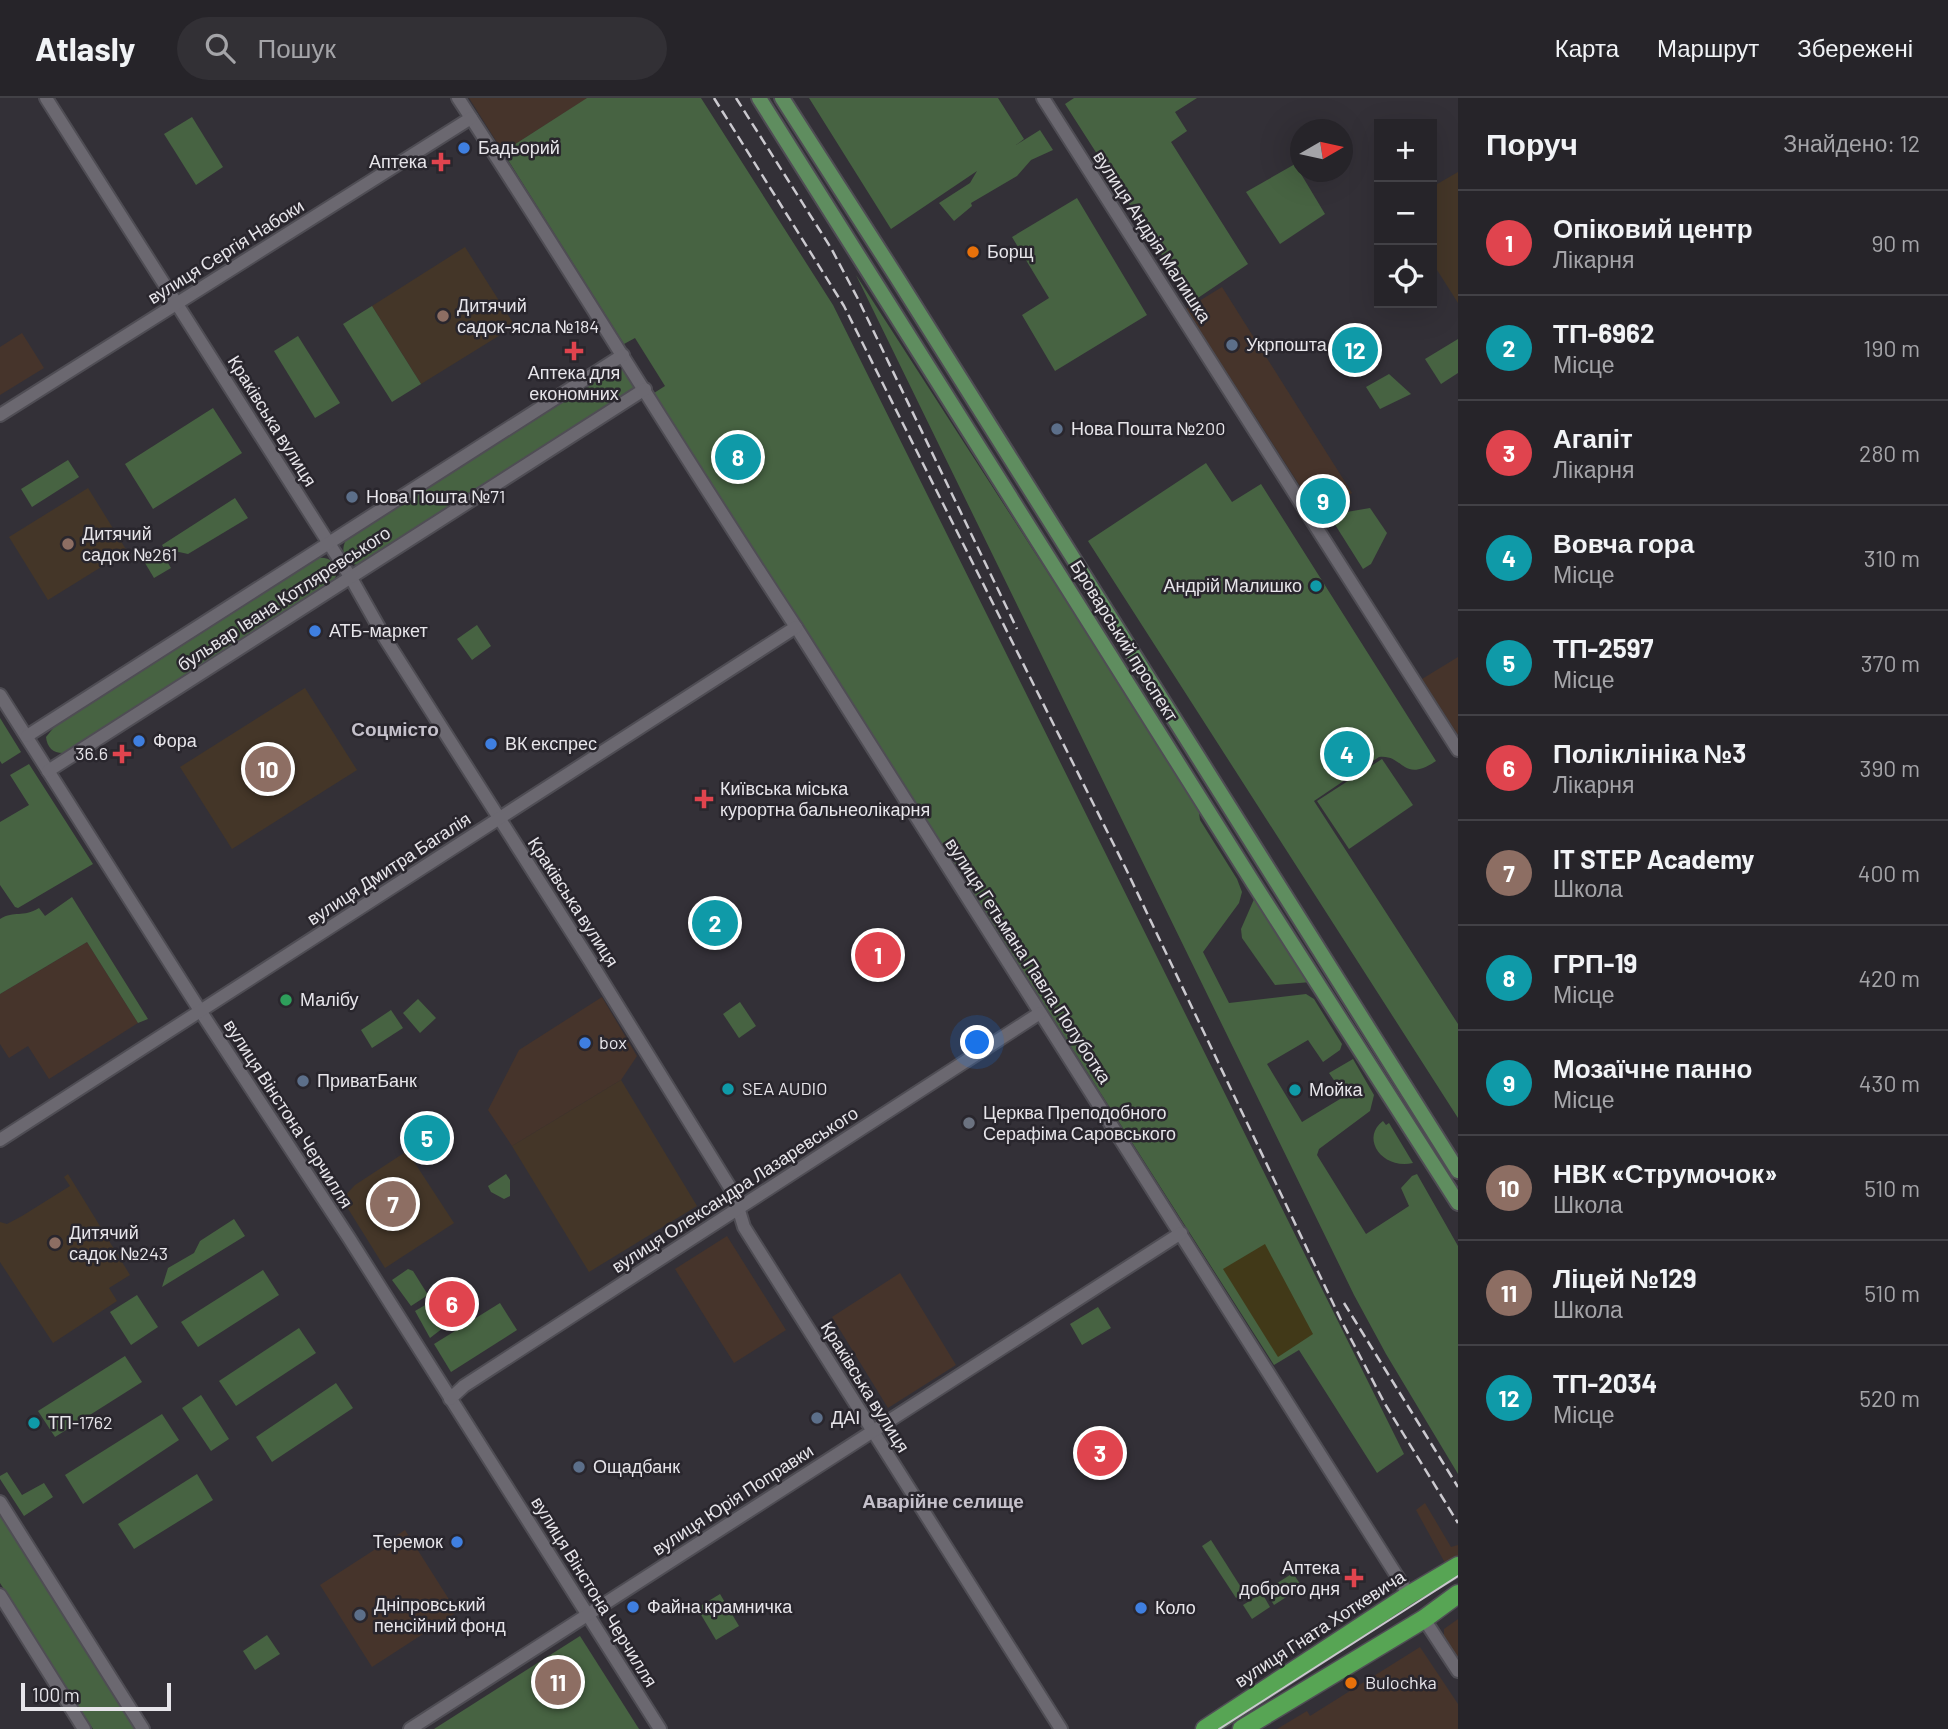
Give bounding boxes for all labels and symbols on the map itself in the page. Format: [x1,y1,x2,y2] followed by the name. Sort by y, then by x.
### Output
[1290,119,1353,182] north arrow
[478,136,560,158] place label: Бадьорий
[456,140,472,156] marker: Бадьорий
[1089,146,1217,327] street label: вулиця Андрія Малишка
[369,150,428,172] place label: Аптека
[433,154,449,170] marker: Аптека
[143,194,308,308] street label: вулиця Сергія Набоки
[987,240,1034,262] place label: Борщ
[965,244,981,260] marker: Борщ
[457,294,599,337] place label: Дитячий садок-ясла №184
[435,308,451,324] marker: Дитячий садок-ясла №184
[1332,324,1378,376] pin: 12
[1246,333,1328,355] place label: Укрпошта
[1224,337,1240,353] marker: Укрпошта
[566,343,582,359] marker: Аптека для економних
[224,351,322,490] street label: Краківська вулиця
[528,361,620,404] place label: Аптека для економних
[1071,417,1225,439] place label: Нова Пошта №200
[1049,421,1065,437] marker: Нова Пошта №200
[715,431,761,483] pin: 8
[1300,475,1346,527] pin: 9
[366,485,505,507] place label: Нова Пошта №71
[344,489,360,505] marker: Нова Пошта №71
[173,521,394,675] street label: бульвар Івана Котляревського
[82,522,177,565] place label: Дитячий садок №261
[60,536,76,552] marker: Дитячий садок №261
[1066,556,1183,725] street label: Броварський проспект
[1164,574,1302,596] place label: Андрій Малишко
[1308,578,1324,594] marker: Андрій Малишко
[329,619,428,641] place label: АТБ-маркет
[307,623,323,639] marker: АТБ-маркет
[351,717,439,740] district label: Соцмісто
[1324,728,1370,780] pin: 4
[153,729,198,751] place label: Фора
[505,732,597,754] place label: ВК експрес
[131,733,147,749] marker: Фора
[483,736,499,752] marker: ВК експрес
[75,742,108,764] place label: 36.6
[245,743,291,795] pin: 10
[114,746,130,762] marker: 36.6
[720,777,930,820] place label: Київська міська курортна бальнеолікарня
[694,789,714,809] marker: Київська міська курортна бальнеолікарня
[302,807,474,929] street label: вулиця Дмитра Багалія
[524,832,624,971] street label: Краківська вулиця
[941,834,1117,1088] street label: вулиця Гетьмана Павла Полуботка
[692,897,738,949] pin: 2
[855,929,901,981] pin: 1
[300,988,359,1010] place label: Малібу
[278,992,294,1008] marker: Малібу
[220,1015,358,1212] street label: вулиця Вінстона Черчилля
[960,1025,994,1059] your location
[599,1031,627,1053] place label: box
[577,1035,593,1051] marker: box
[317,1069,417,1091] place label: ПриватБанк
[295,1073,311,1089] marker: ПриватБанк
[742,1077,827,1099] place label: SEA AUDIO
[1309,1078,1364,1100] place label: Мойка
[720,1081,736,1097] marker: SEA AUDIO
[1287,1082,1303,1098] marker: Мойка
[607,1101,862,1277] street label: вулиця Олександра Лазаревського
[983,1101,1176,1144] place label: Церква Преподобного Серафіма Саровського
[404,1112,450,1164] pin: 5
[961,1115,977,1131] marker: Церква Преподобного Серафіма Саровського
[370,1178,416,1230] pin: 7
[69,1221,168,1264] place label: Дитячий садок №243
[47,1235,63,1251] marker: Дитячий садок №243
[429,1278,475,1330] pin: 6
[817,1317,915,1456] street label: Краківська вулиця
[831,1406,860,1428] place label: ДАІ
[809,1410,825,1426] marker: ДАІ
[48,1411,113,1433] place label: ТП-1762
[26,1415,42,1431] marker: ТП-1762
[1077,1427,1123,1479] pin: 3
[648,1439,817,1560] street label: вулиця Юрія Поправки
[593,1455,680,1477] place label: Ощадбанк
[571,1459,587,1475] marker: Ощадбанк
[862,1489,1024,1512] district label: Аварійне селище
[527,1492,663,1691] street label: вулиця Вінстона Черчилля
[373,1530,443,1552] place label: Теремок
[449,1534,465,1550] marker: Теремок
[1239,1556,1341,1599] place label: Аптека доброго дня
[1230,1564,1410,1691] street label: вулиця Гната Хоткевича
[1346,1570,1362,1586] marker: Аптека доброго дня
[374,1593,506,1636] place label: Дніпровський пенсійний фонд
[647,1595,793,1617] place label: Файна крамничка
[1155,1596,1196,1618] place label: Коло
[625,1599,641,1615] marker: Файна крамничка
[1133,1600,1149,1616] marker: Коло
[352,1607,368,1623] marker: Дніпровський пенсійний фонд
[535,1656,581,1708] pin: 11
[1365,1671,1437,1693] place label: Bulochka
[1343,1675,1359,1691] marker: Bulochka
[21,1680,172,1712] scale bar

